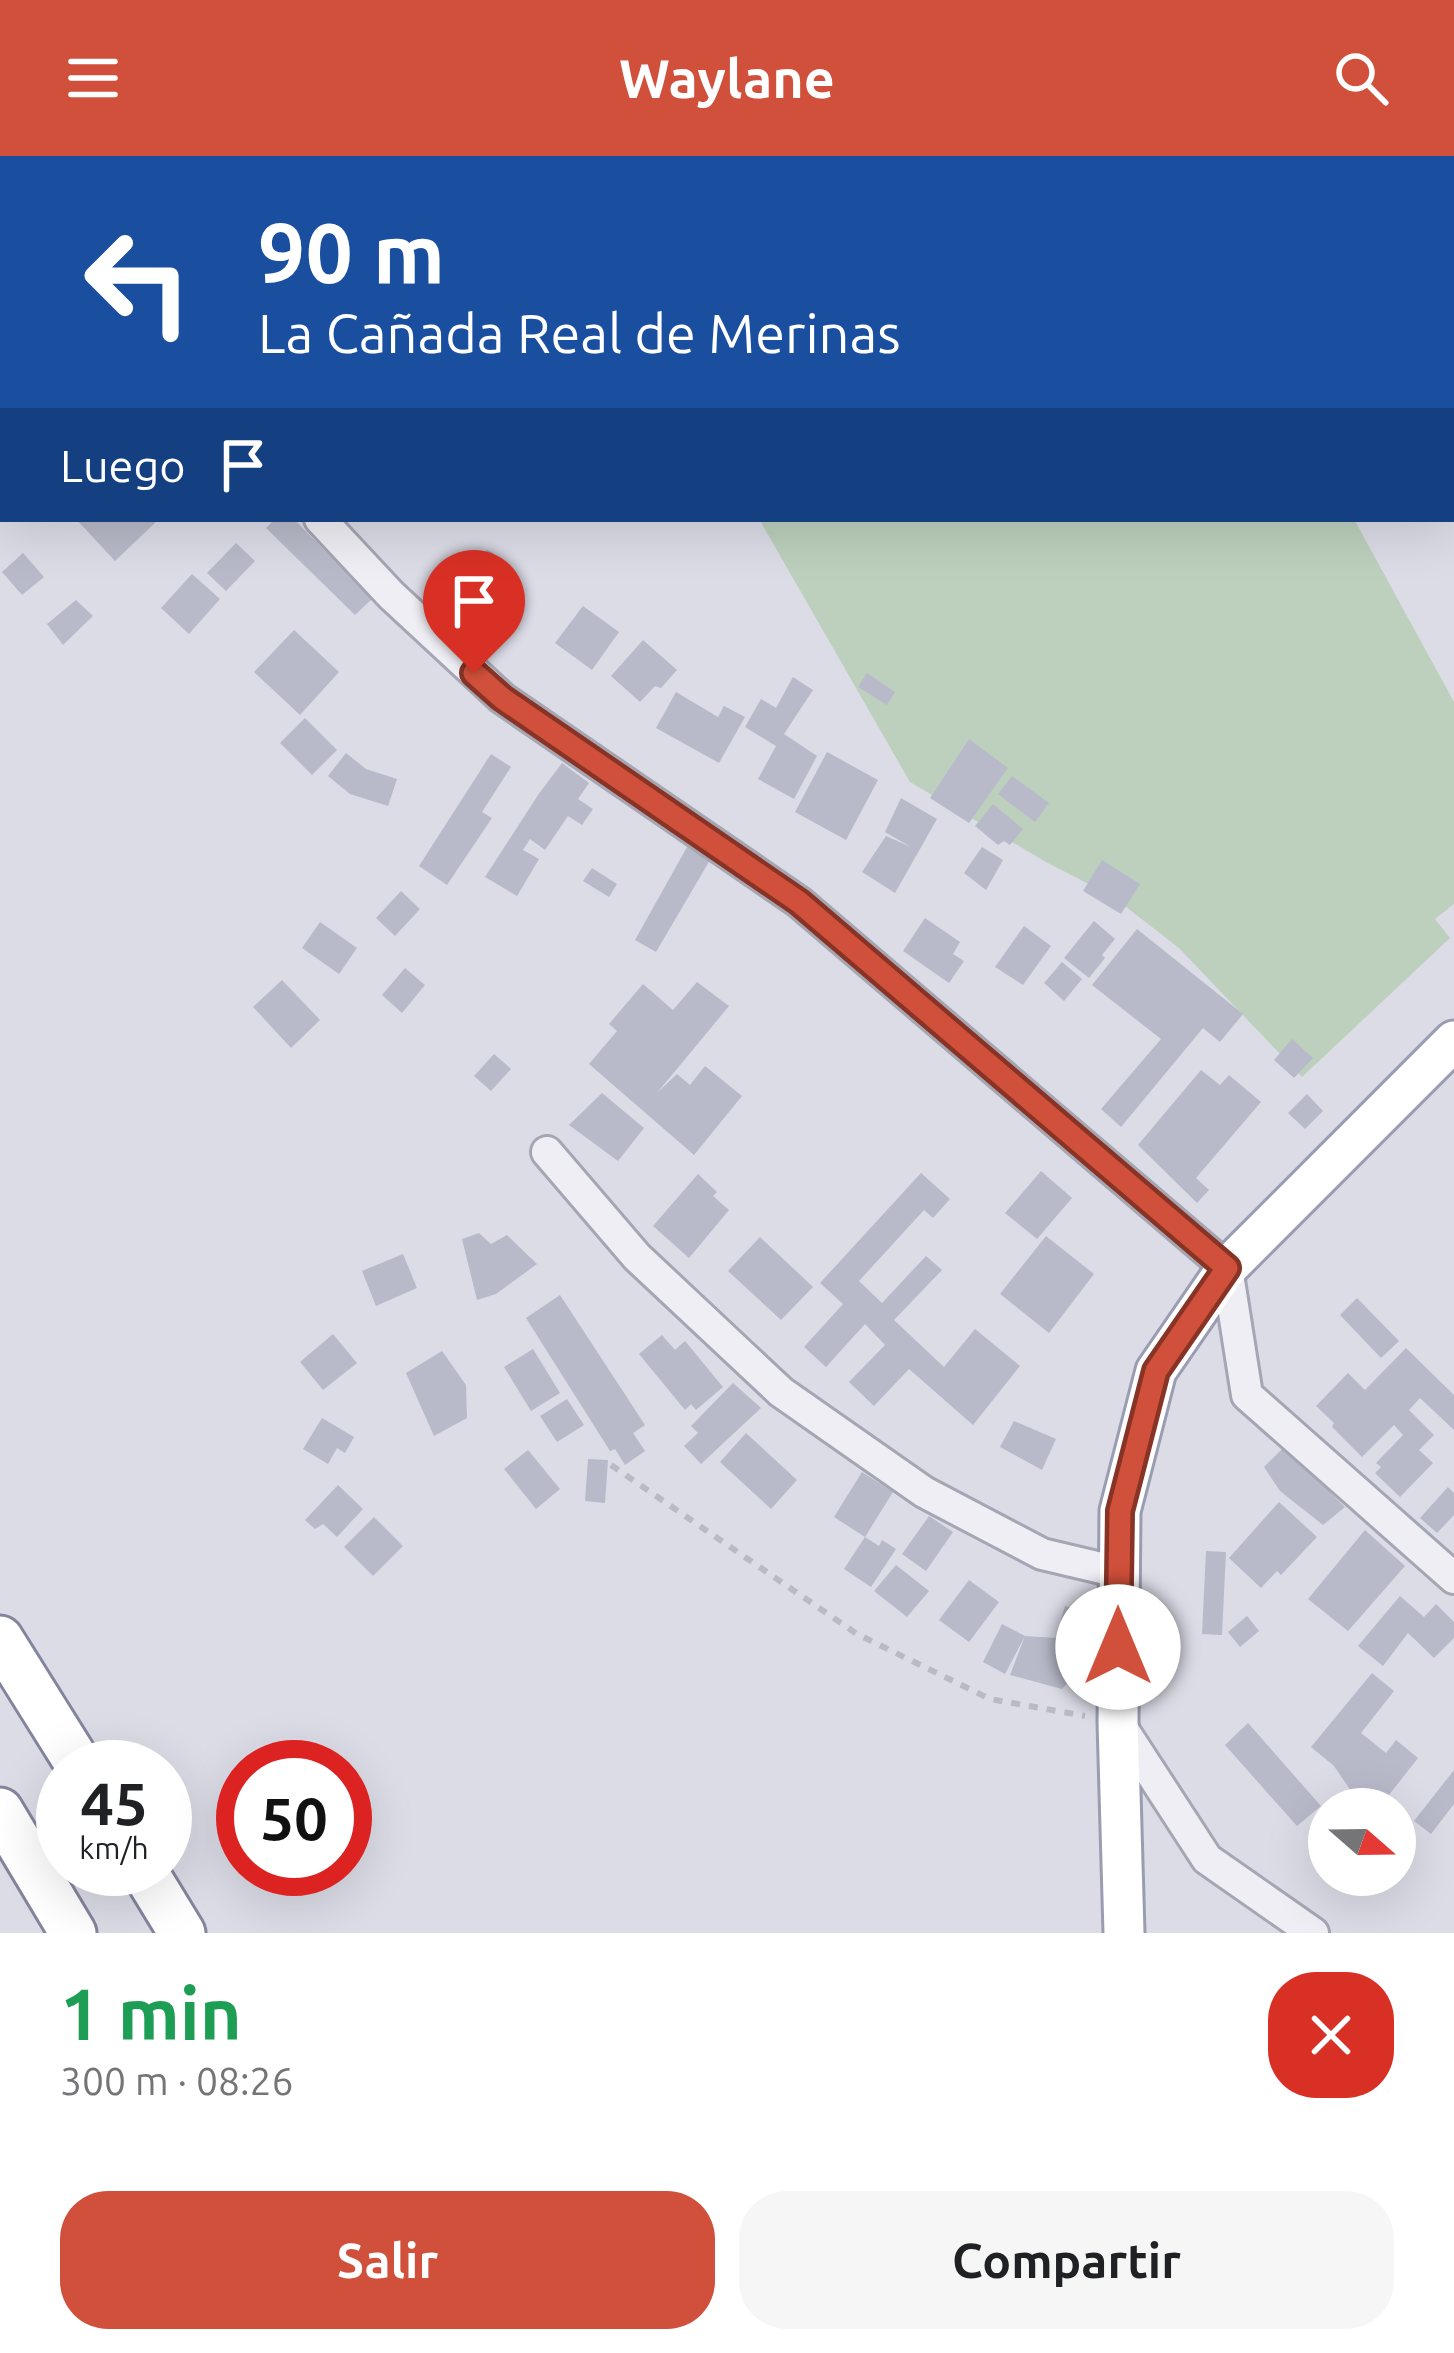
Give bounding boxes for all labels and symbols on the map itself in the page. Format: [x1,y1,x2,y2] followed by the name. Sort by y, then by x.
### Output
[423,550,525,673] pin
[1055,1584,1181,1710] position arrow
[216,1740,372,1896] speed limit sign: 50
[1308,1788,1416,1896] north arrow

